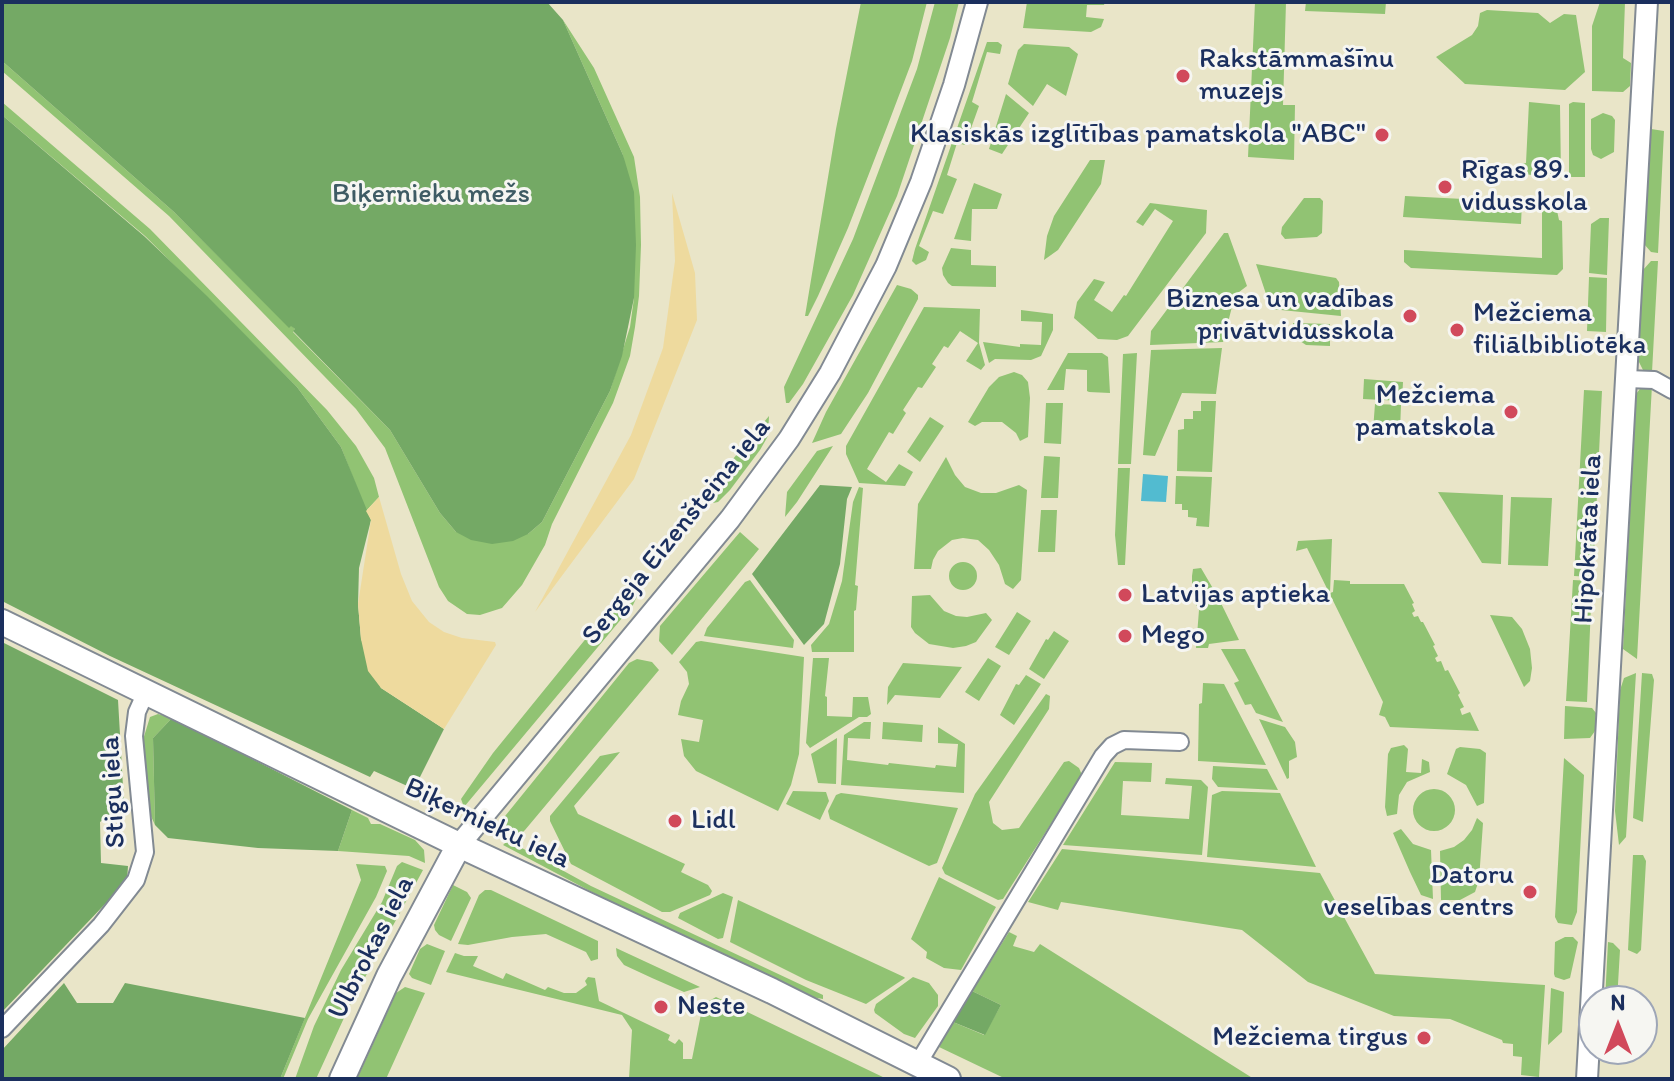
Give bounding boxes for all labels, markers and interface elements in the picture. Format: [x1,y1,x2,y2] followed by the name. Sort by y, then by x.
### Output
[1199,43,1394,109] place label: Rakstāmmašīnu muzejs
[1174,67,1192,85] marker: Rakstāmmašīnu muzejs
[910,118,1366,152] place label: Klasiskās izglītības pamatskola "ABC"
[1373,126,1391,144] marker: Klasiskās izglītības pamatskola "ABC"
[1461,154,1587,220] place label: Rīgas 89. vidusskola
[332,178,530,212] park label: Biķernieku mežs
[1436,178,1454,196] marker: Rīgas 89. vidusskola
[1166,283,1394,349] place label: Biznesa un vadības privātvidusskola
[1473,297,1646,363] place label: Mežciema filiālbibliotēka
[1401,307,1419,325] marker: Biznesa un vadības privātvidusskola
[1448,321,1466,339] marker: Mežciema filiālbibliotēka
[1355,379,1495,445] place label: Mežciema pamatskola
[1502,403,1520,421] marker: Mežciema pamatskola
[575,412,779,652] street label: Sergeja Eizenšteina iela
[1568,453,1610,625] street label: Hipokrāta iela
[1141,578,1330,612] place label: Latvijas aptieka
[1116,586,1134,604] marker: Latvijas aptieka
[1141,619,1205,653] place label: Mego
[1116,627,1134,645] marker: Mego
[94,735,134,849] street label: Stigu iela
[399,771,575,877] street label: Biķernieku iela
[691,804,736,838] place label: Lidl
[666,812,684,830] marker: Lidl
[1323,859,1514,925] place label: Datoru veselības centrs
[322,871,422,1025] street label: Ulbrokas iela
[1521,883,1539,901] marker: Datoru veselības centrs
[1578,985,1658,1065] north arrow
[1611,989,1625,1016] text: N
[677,990,745,1024] place label: Neste
[652,998,670,1016] marker: Neste
[1212,1021,1408,1055] place label: Mežciema tirgus
[1415,1029,1433,1047] marker: Mežciema tirgus

